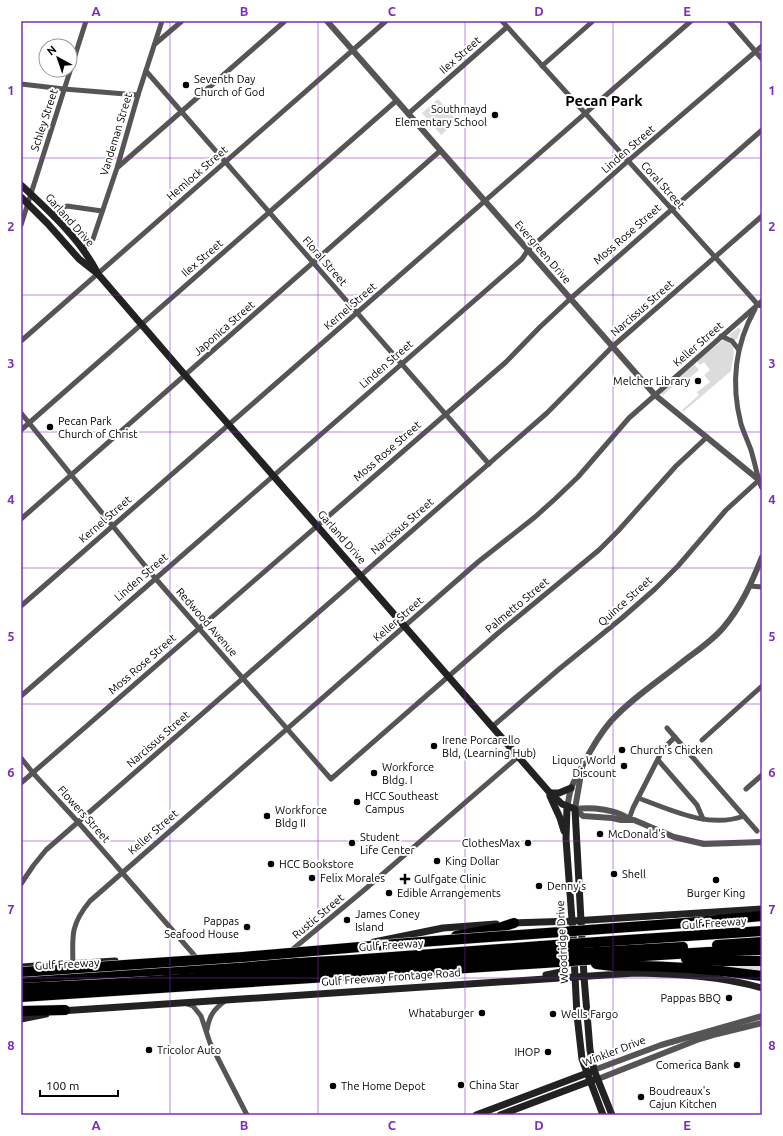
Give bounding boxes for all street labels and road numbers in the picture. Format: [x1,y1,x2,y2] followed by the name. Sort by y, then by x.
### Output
[437,33,484,76] street label: Ilex Street
[28,87,60,153] street label: Schley Street
[98,91,134,177] street label: Vandeman Street
[599,122,658,175] street label: Linden Street
[164,143,230,203] street label: Hemlock Street
[639,159,688,211] street label: Coral Street
[43,191,97,249] street label: Garland Drive
[591,201,664,267] street label: Moss Rose Street
[513,218,573,286] street label: Evergreen Drive
[300,234,350,288] street label: Floral Street
[179,236,226,279] street label: Ilex Street
[608,277,676,339] street label: Narcissus Street
[321,280,379,332] street label: Kernel Street
[191,298,257,358] street label: Japonica Street
[671,319,726,369] street label: Keller Street
[357,337,416,390] street label: Linden Street
[351,418,424,484] street label: Moss Rose Street
[76,493,134,545] street label: Kernel Street
[368,495,436,557] street label: Narcissus Street
[316,508,368,566] street label: Garland Drive
[112,550,171,603] street label: Linden Street
[596,573,655,628] street label: Quince Street
[483,575,552,635] street label: Palmetto Street
[174,585,240,659] street label: Redwood Avenue
[371,594,426,644] street label: Keller Street
[106,631,179,697] street label: Moss Rose Street
[124,708,192,770] street label: Narcissus Street
[55,783,113,845] street label: Flowers Street
[126,807,181,857] street label: Keller Street
[290,891,347,941] street label: Rustic Street
[554,900,570,984] street label: Woodridge Drive
[681,915,747,931] street label: Gulf Freeway
[358,937,424,953] street label: Gulf Freeway
[34,956,100,972] street label: Gulf Freeway
[321,966,461,988] street label: Gulf Freeway Frontage Road
[581,1033,647,1069] street label: Winkler Drive

